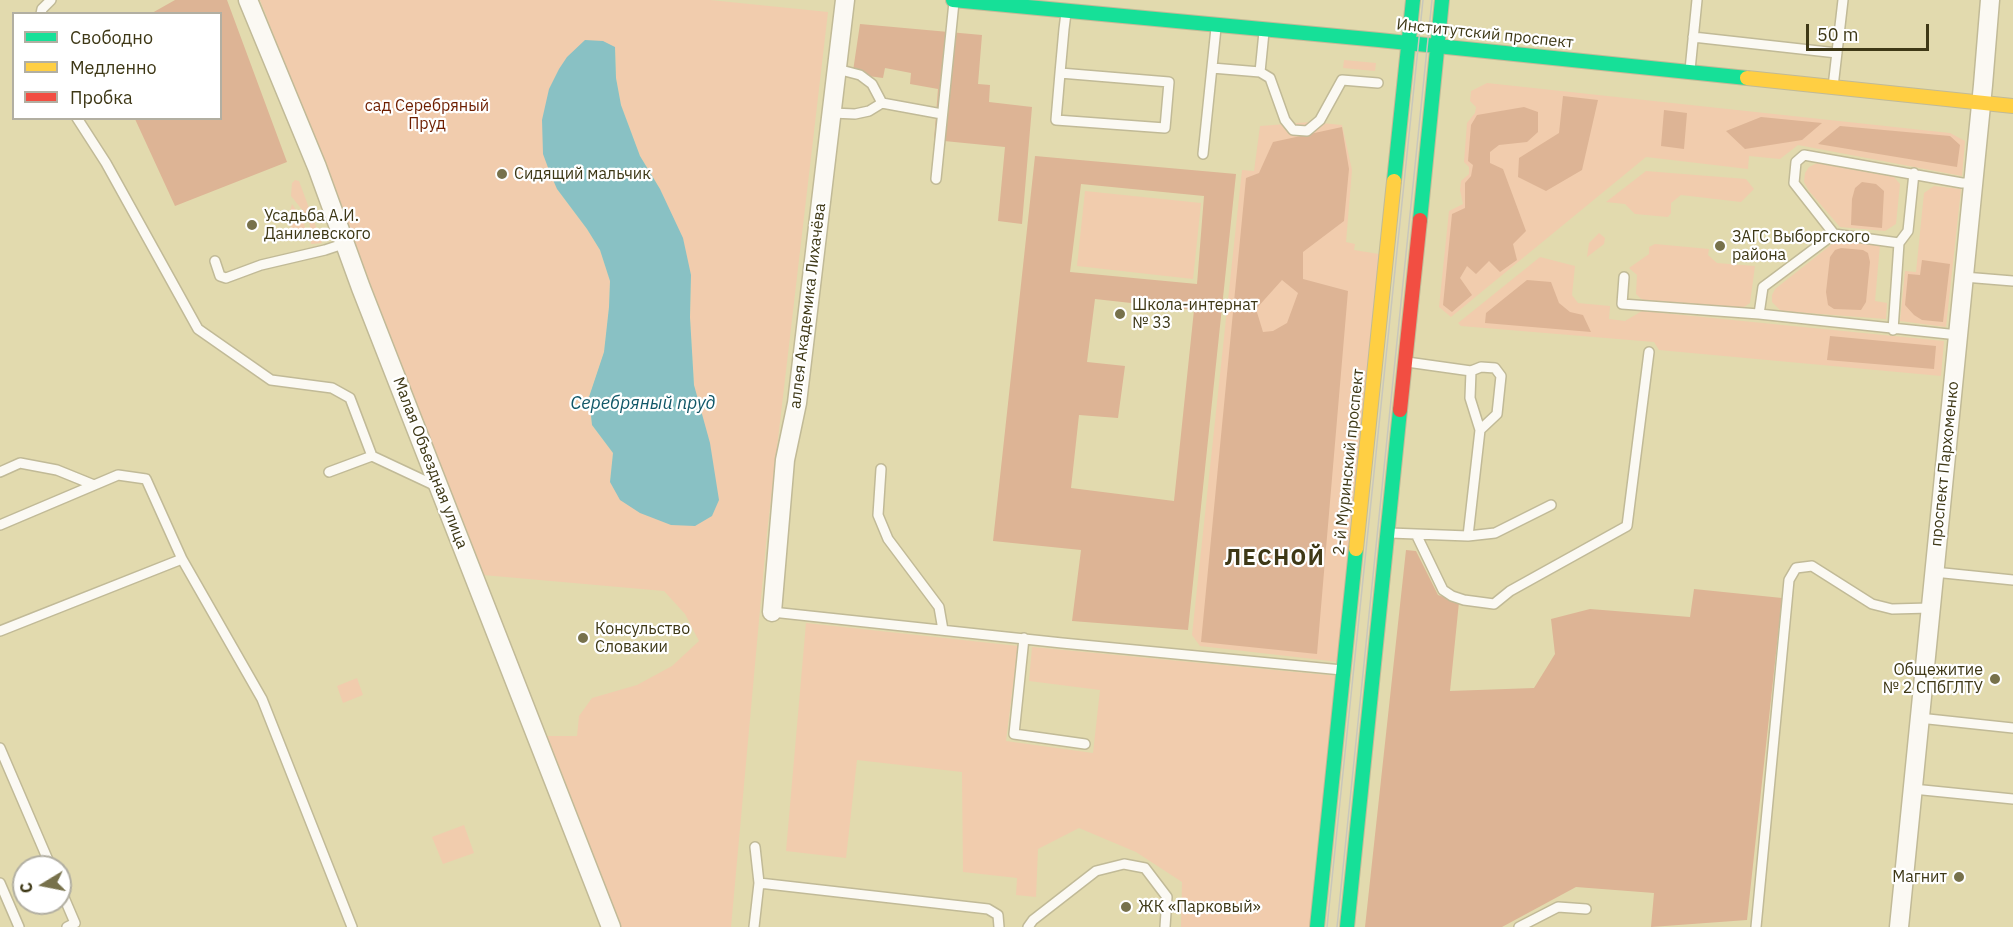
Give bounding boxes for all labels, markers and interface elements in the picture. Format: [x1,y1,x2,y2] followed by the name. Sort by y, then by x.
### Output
[12,12,222,120] legend
[1809,12,1932,50] scale bar
[1395,15,1575,53] street label: Институтский проспект
[1817,23,1859,46] text: 50 m
[70,26,153,49] text: Свободно
[70,56,157,79] text: Медленно
[70,86,133,109] text: Пробка
[365,96,489,134] park label: сад Серебряный Пруд
[514,164,651,184] place label: Сидящий мальчик
[495,167,509,181] marker: Сидящий мальчик
[786,202,830,410] street label: аллея Академика Лихачёва
[264,206,371,244] place label: Усадьба А.И. Данилевского
[245,218,259,232] marker: Усадьба А.И. Данилевского
[1732,227,1870,265] place label: ЗАГС Выборгского района
[1713,239,1727,253] marker: ЗАГС Выборгского района
[1132,295,1258,333] place label: Школа-интернат № 33
[1113,307,1127,321] marker: Школа-интернат № 33
[1330,368,1368,556] street label: 2-й Муринский проспект
[388,375,472,551] street label: Малая Объездная улица
[1927,380,1963,548] street label: проспект Пархоменко
[570,393,716,415] water label: Серебряный пруд
[1225,546,1325,572] district label: ЛЕСНОЙ
[595,619,690,657] place label: Консульство Словакии
[576,631,590,645] marker: Консульство Словакии
[1882,660,1983,698] place label: Общежитие № 2 СПбГЛТУ
[1988,672,2002,686] marker: Общежитие № 2 СПбГЛТУ
[12,855,72,915] north arrow
[1892,867,1947,887] place label: Магнит
[1952,870,1966,884] marker: Магнит
[15,881,37,895] text: С
[1138,897,1261,917] place label: ЖК «Парковый»
[1119,900,1133,914] marker: ЖК «Парковый»

